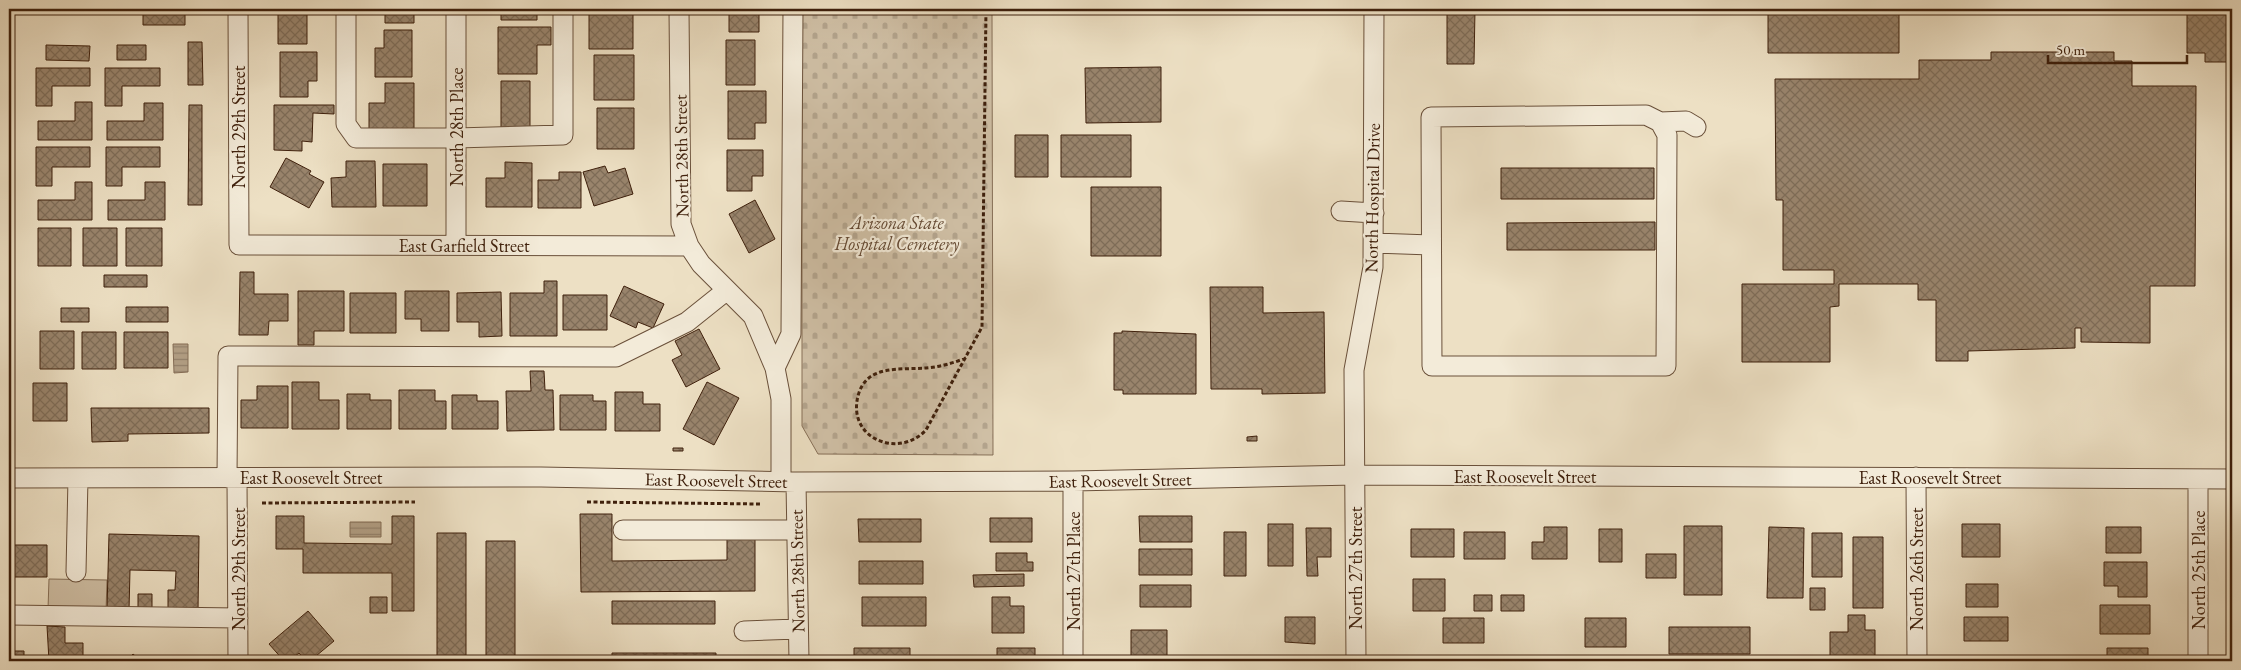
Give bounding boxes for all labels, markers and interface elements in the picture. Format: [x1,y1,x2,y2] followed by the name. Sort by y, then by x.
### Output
[2048,32,2187,64] scale bar
[2056,40,2085,59] text: 50 m
[227,65,250,189] street label: North 29th Street
[445,68,468,186] street label: North 28th Place
[668,94,694,218] street label: North 28th Street
[1359,123,1385,273] street label: North Hospital Drive
[834,211,960,256] park label: Arizona State Hospital Cemetery
[398,234,530,257] street label: East Garfield Street
[1453,465,1597,488] street label: East Roosevelt Street
[239,466,383,489] street label: East Roosevelt Street
[1858,466,2002,489] street label: East Roosevelt Street
[644,467,788,493] street label: East Roosevelt Street
[1048,467,1192,493] street label: East Roosevelt Street
[1344,506,1367,630] street label: North 27th Street
[227,507,250,631] street label: North 29th Street
[1905,507,1928,631] street label: North 26th Street
[784,509,810,633] street label: North 28th Street
[2187,511,2210,629] street label: North 25th Place
[1062,512,1085,630] street label: North 27th Place

